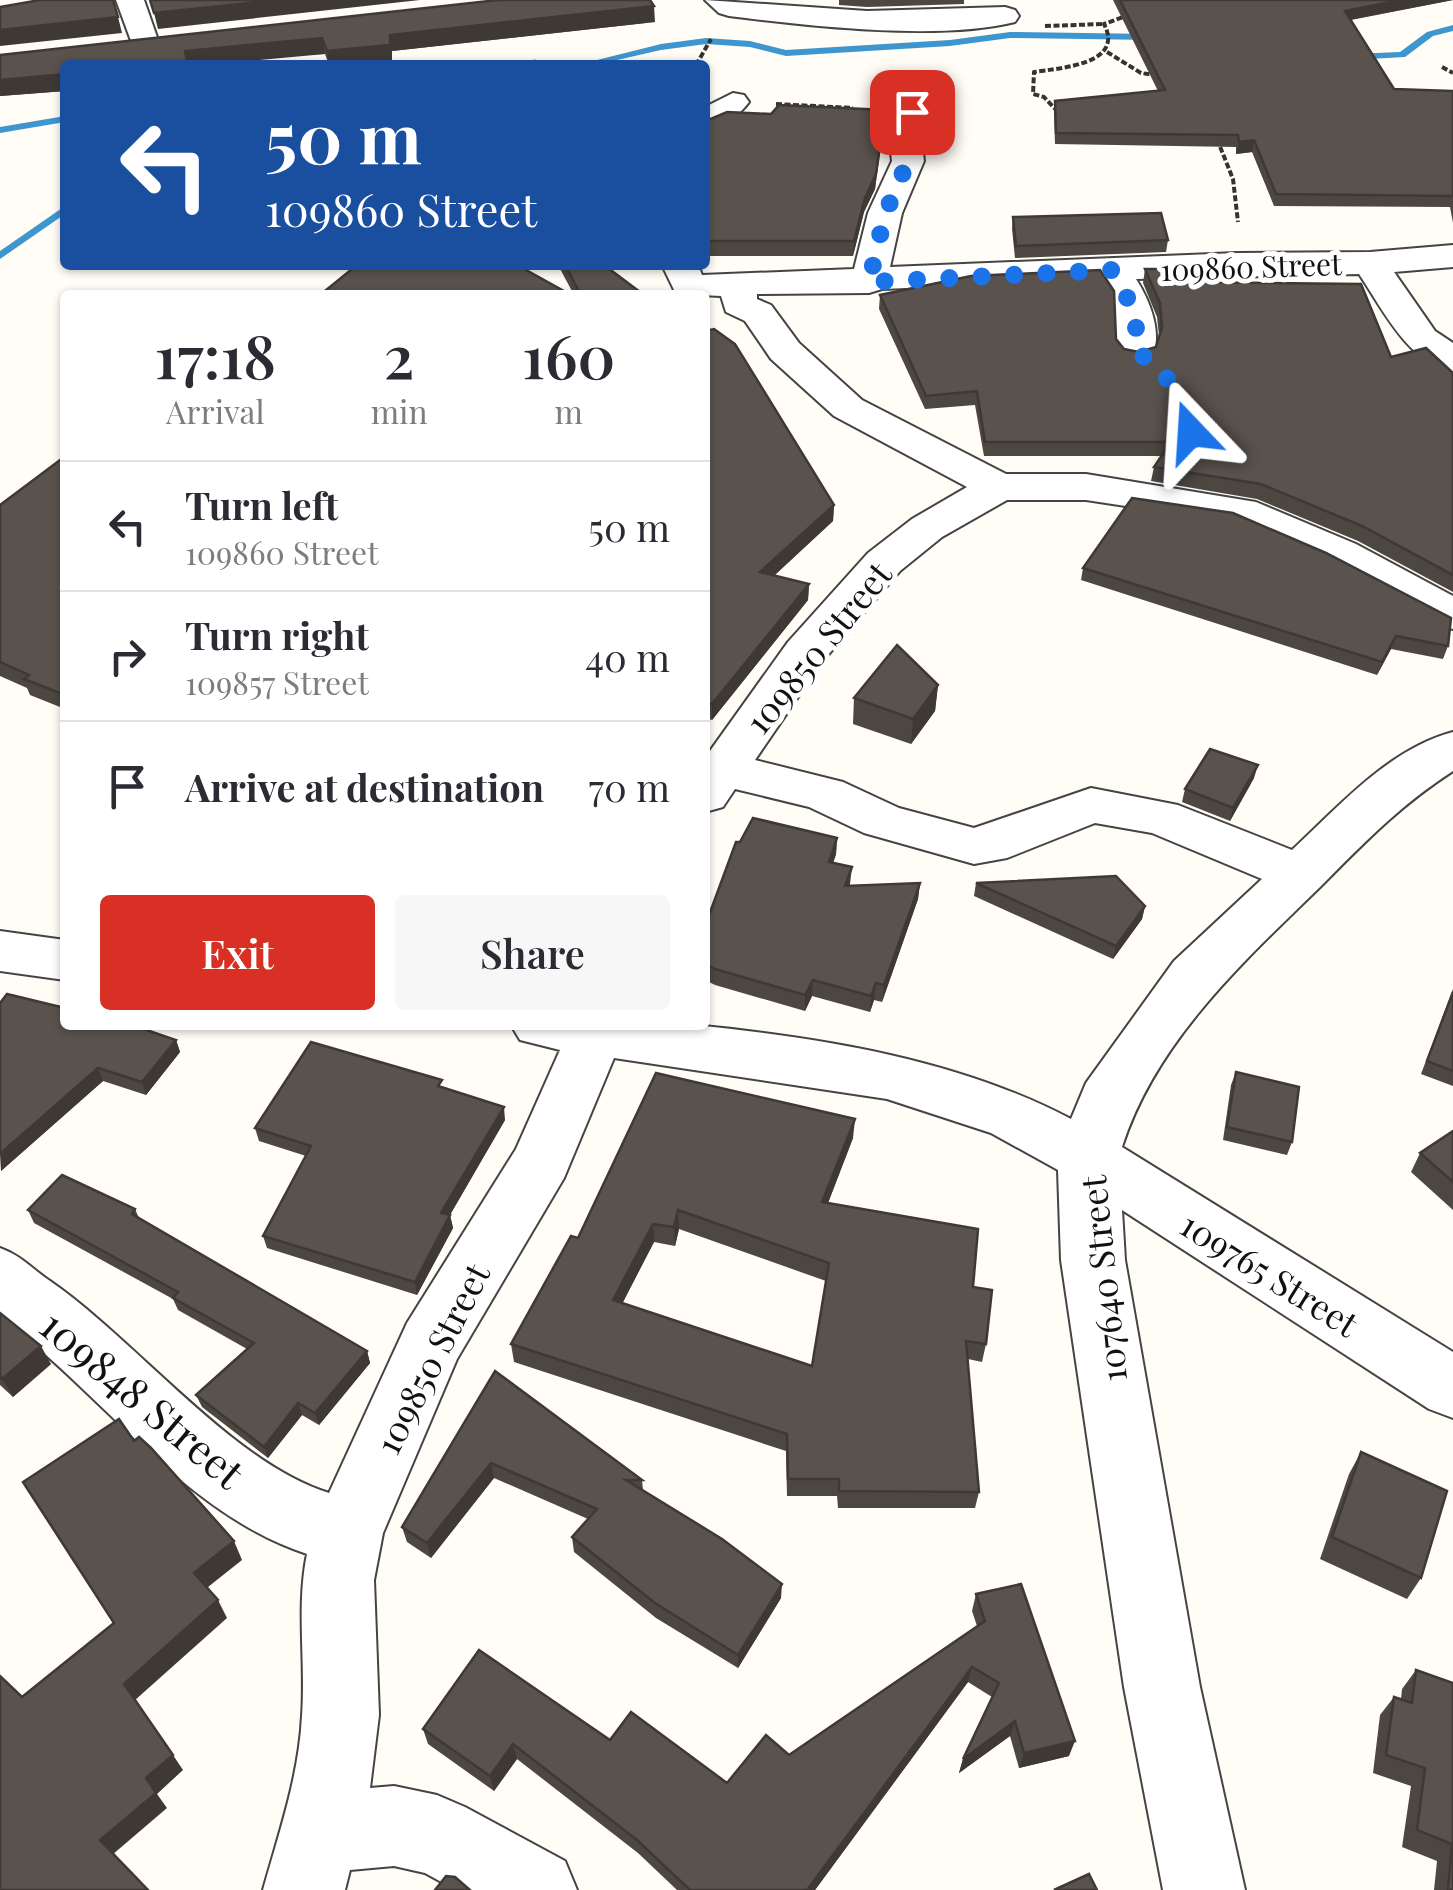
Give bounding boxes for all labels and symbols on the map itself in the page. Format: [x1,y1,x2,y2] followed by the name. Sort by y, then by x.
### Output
[870,70,955,155] pin
[1160,243,1343,289] street label: 109860 Street
[1139,380,1243,484] position arrow
[733,551,901,743] street label: 109850 Street
[1068,1173,1136,1385] street label: 107640 Street
[1172,1200,1368,1346] street label: 109765 Street
[363,1254,499,1461] street label: 109850 Street
[29,1296,258,1500] street label: 109848 Street

